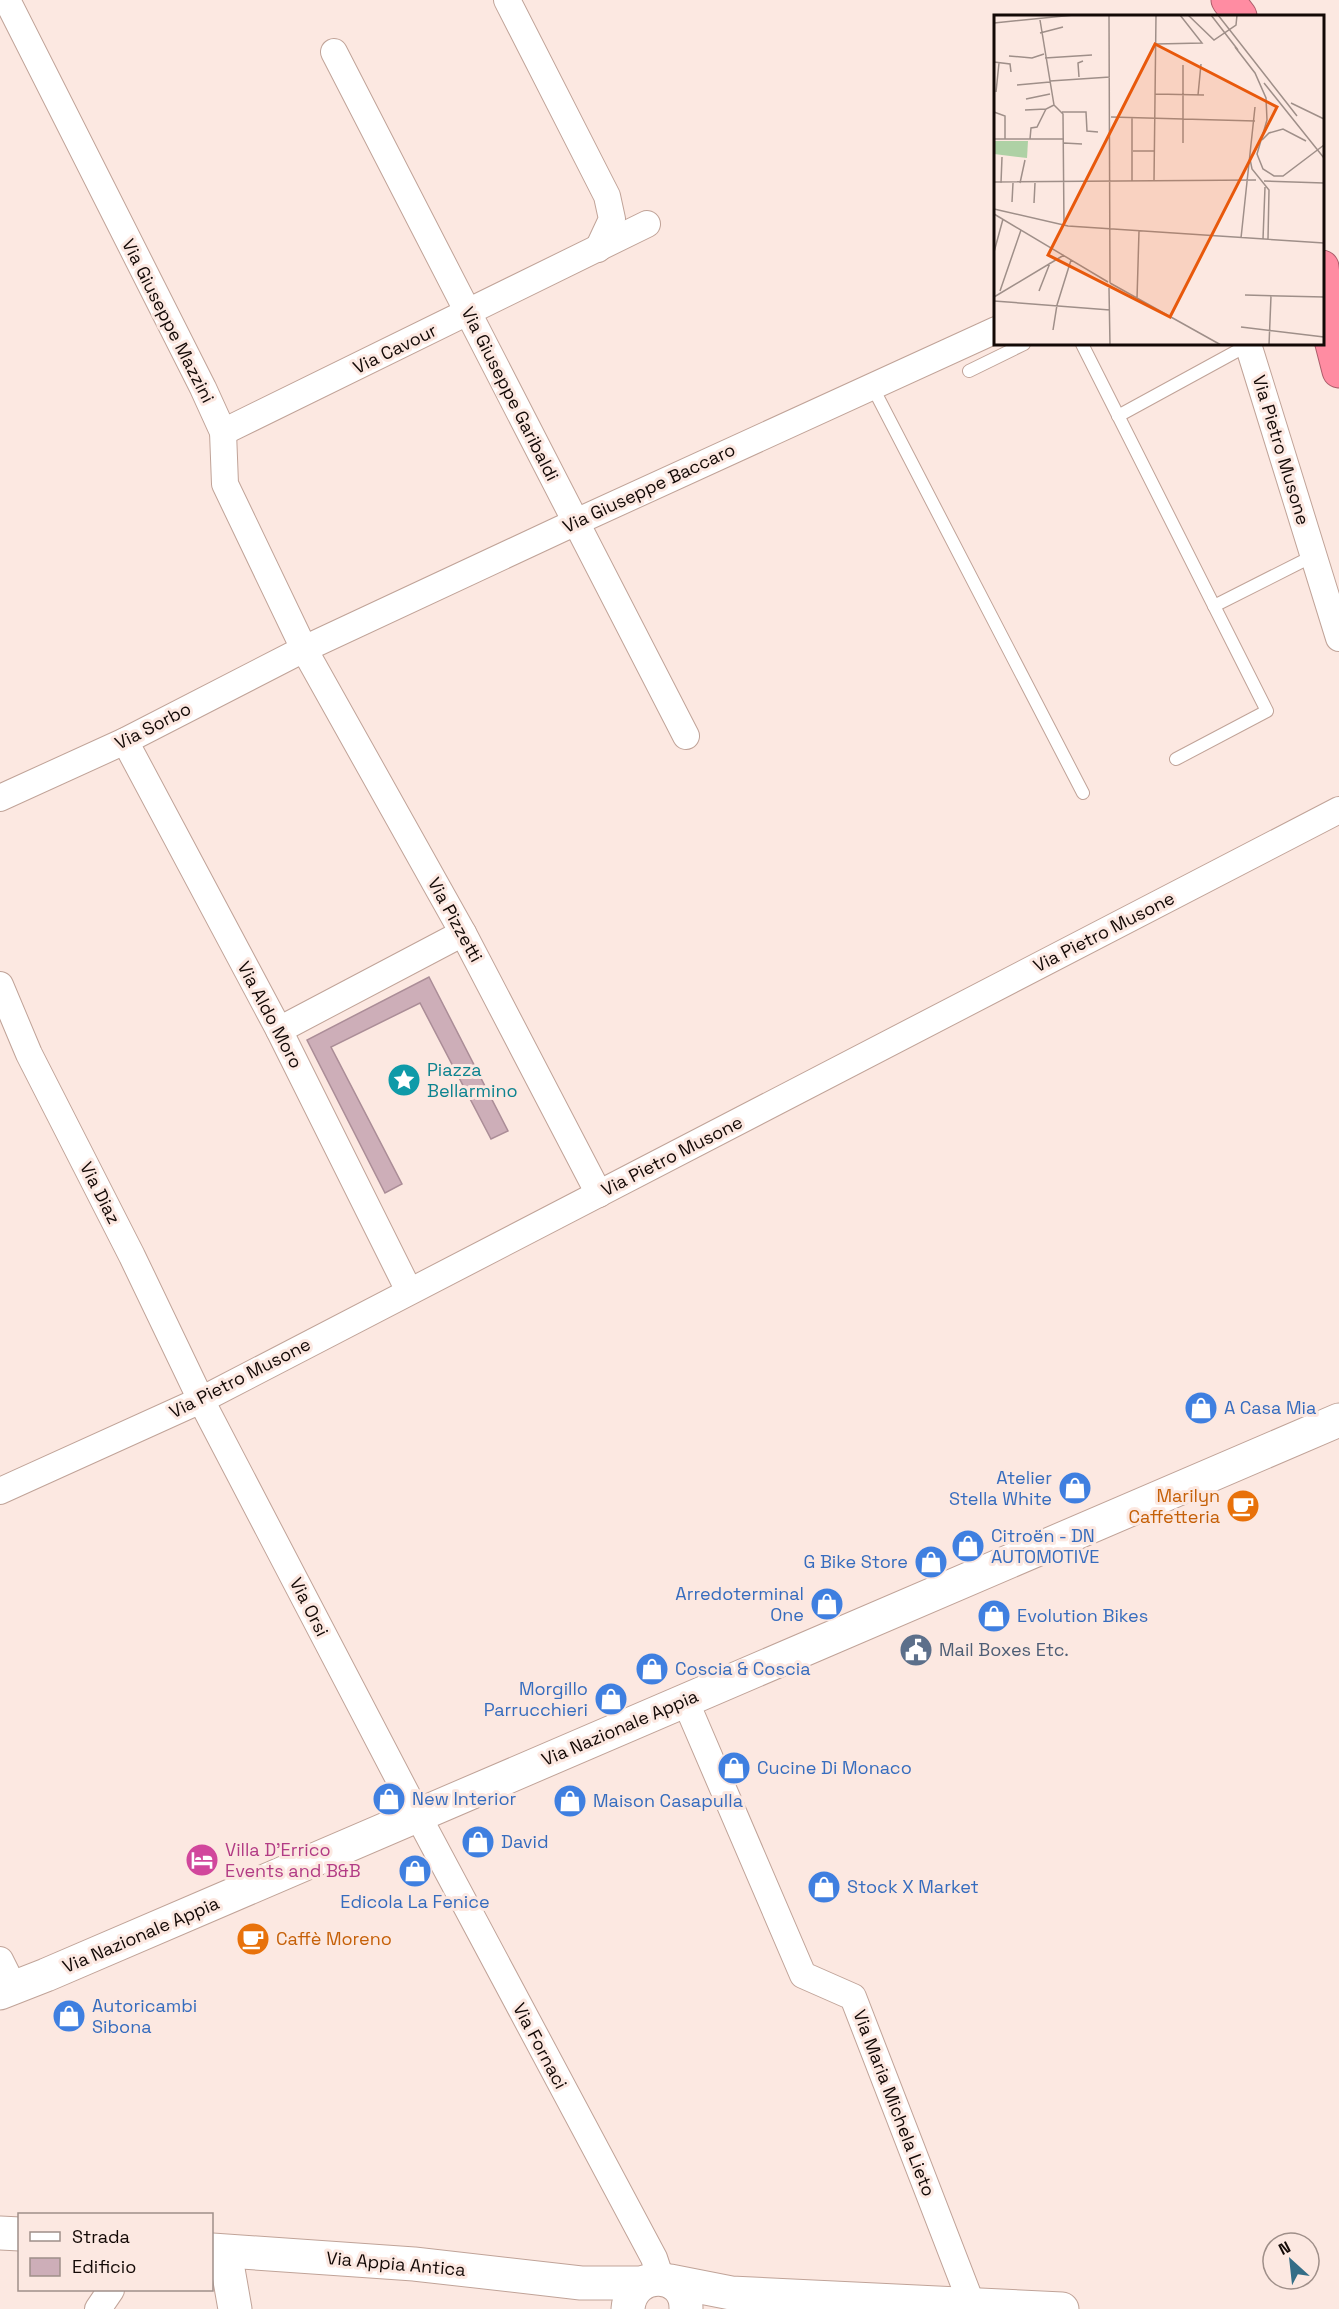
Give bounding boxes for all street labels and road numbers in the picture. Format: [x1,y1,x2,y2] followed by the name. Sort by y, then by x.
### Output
[117,235,220,407] street label: Via Giuseppe Mazzini
[457,303,564,485] street label: Via Giuseppe Garibaldi
[349,318,441,379] street label: Via Cavour
[1248,372,1315,528] street label: Via Pietro Musone
[559,437,739,538] street label: Via Giuseppe Baccaro
[111,697,195,754] street label: Via Sorbo
[423,873,488,966] street label: Via Pizzetti
[1029,886,1178,977] street label: Via Pietro Musone
[233,957,308,1072] street label: Via Aldo Moro
[597,1110,746,1201] street label: Via Pietro Musone
[75,1158,126,1228] street label: Via Diaz
[165,1332,314,1423] street label: Via Pietro Musone
[285,1573,334,1640] street label: Via Orsi
[538,1684,702,1771] street label: Via Nazionale Appia
[59,1891,223,1978] street label: Via Nazionale Appia
[508,1999,573,2093] street label: Via Fornaci
[848,2006,941,2199] street label: Via Maria Michela Lieto
[325,2246,467,2281] street label: Via Appia Antica

